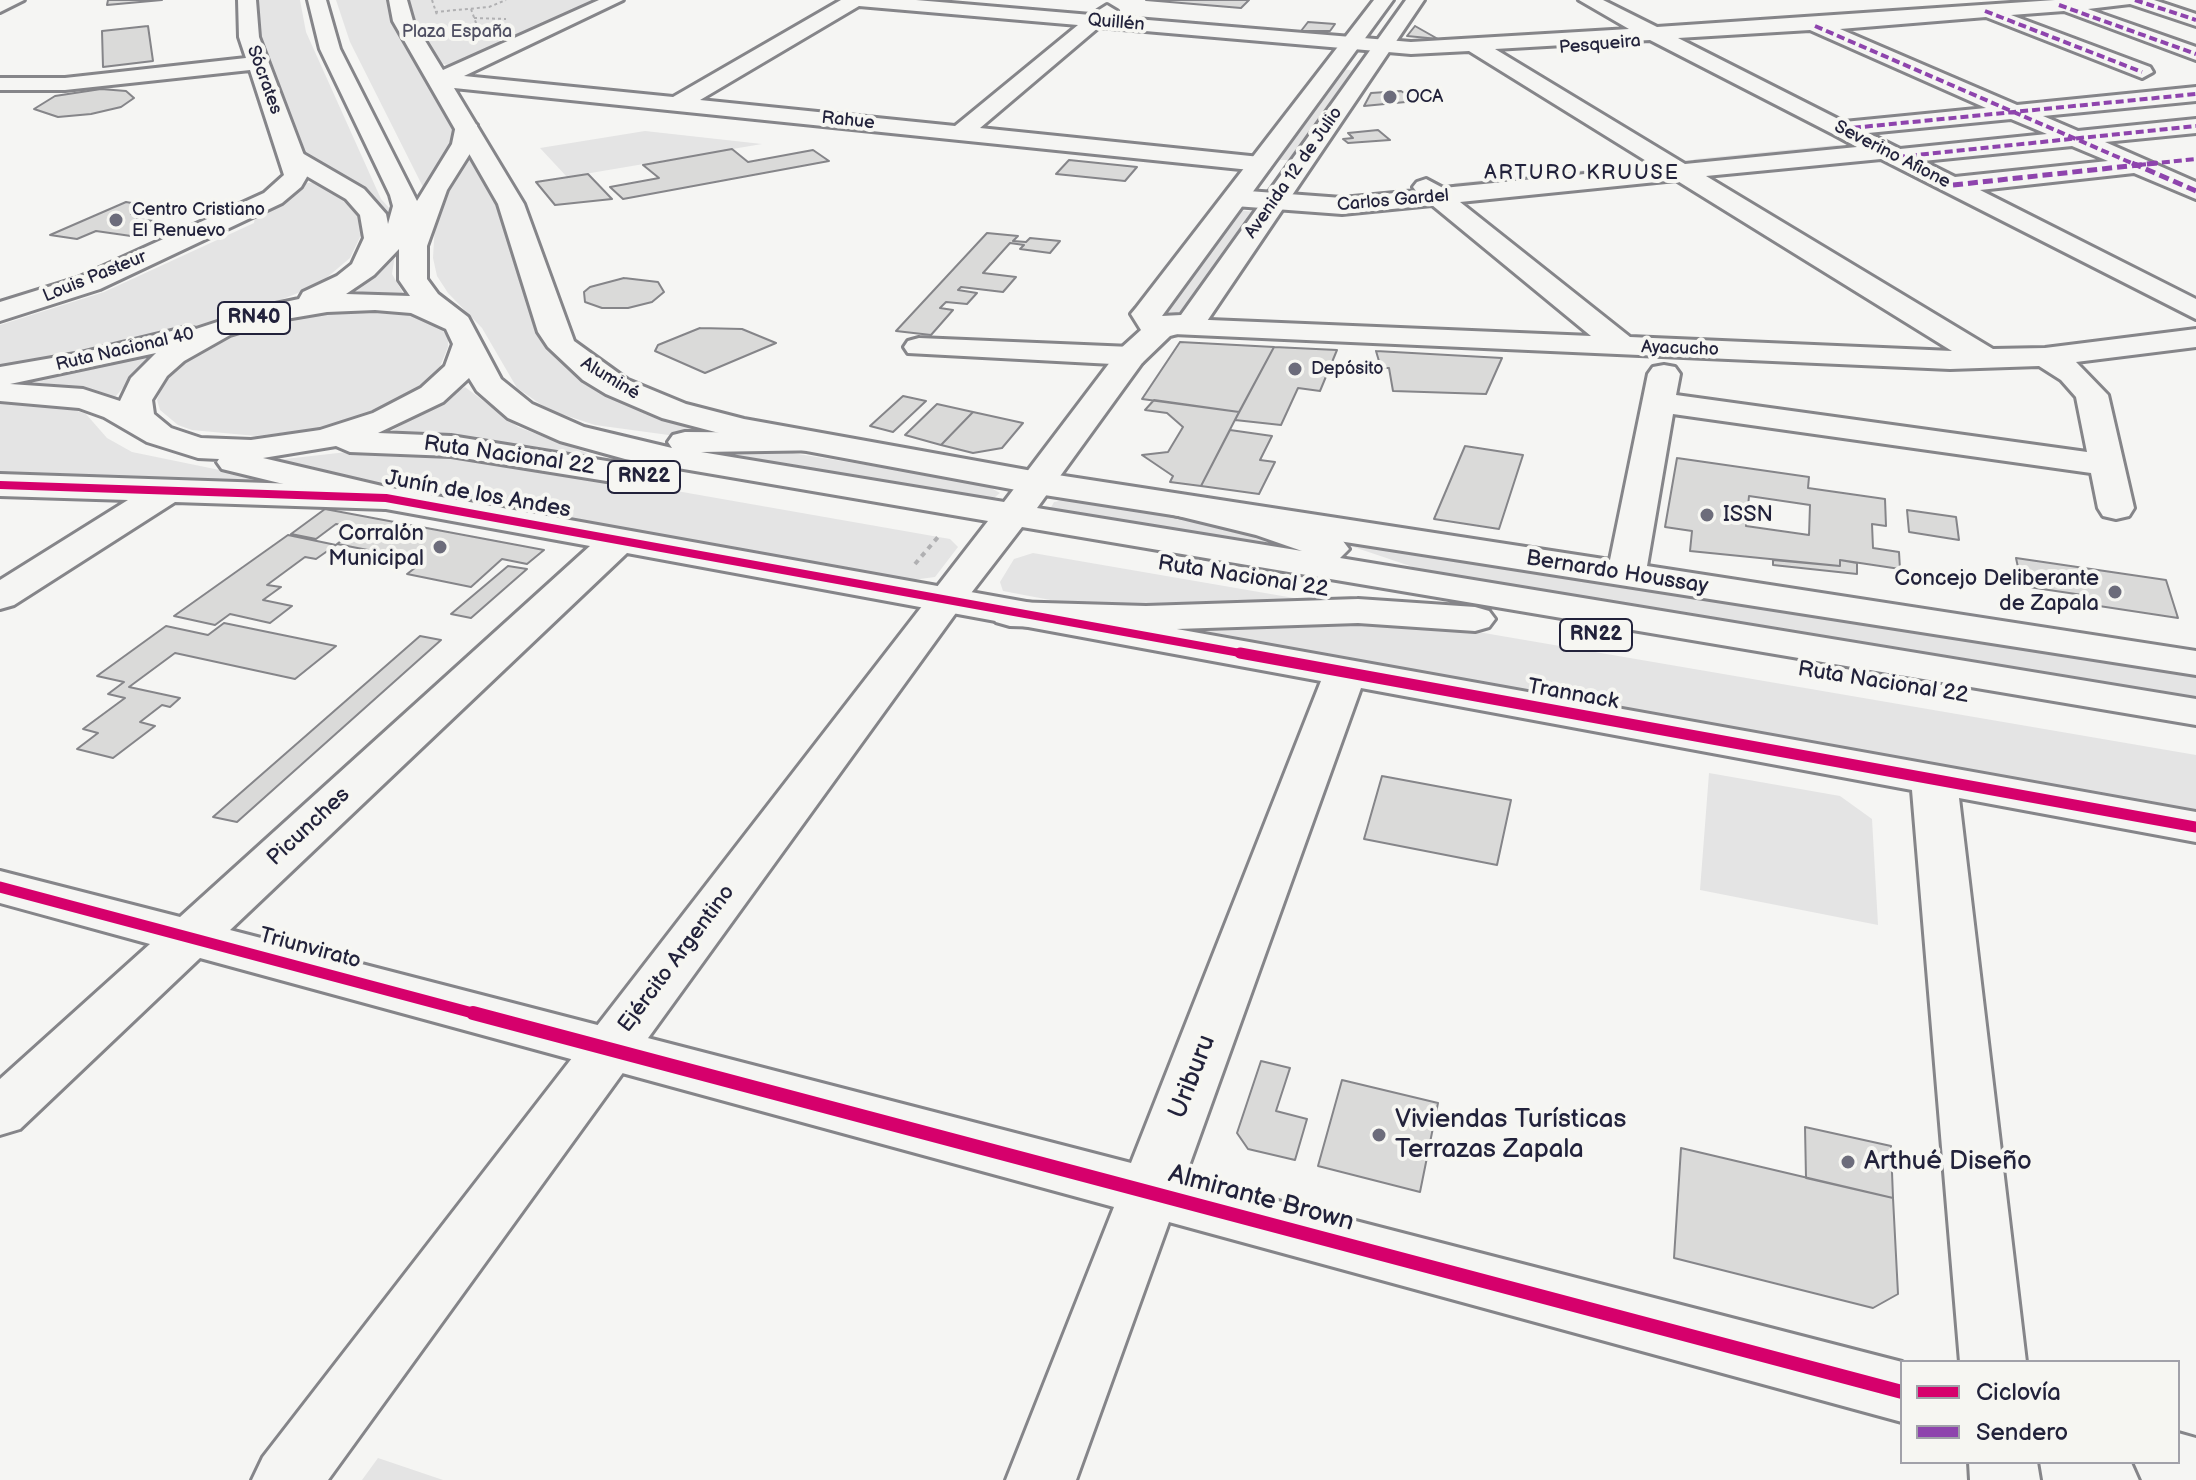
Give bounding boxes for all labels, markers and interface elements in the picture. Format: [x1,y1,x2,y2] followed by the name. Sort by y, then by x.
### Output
[1087,10,1145,36] street label: Quillén
[402,21,512,43] park label: Plaza España
[1558,31,1642,59] street label: Pesqueira
[242,43,286,117] street label: Sócrates
[1406,86,1443,108] place label: OCA
[1381,88,1399,106] marker: OCA
[1241,103,1347,243] street label: Avenida 12 de Julio
[820,107,876,135] street label: Rahue
[1830,116,1954,194] street label: Severino Afione
[1484,162,1680,186] district label: ARTURO KRUUSE
[1336,185,1450,217] street label: Carlos Gardel
[132,199,265,242] place label: Centro Cristiano El Renuevo
[107,211,125,229] marker: Centro Cristiano El Renuevo
[40,246,150,308] street label: Louis Pasteur
[218,302,290,334] road number: RN40
[54,324,196,376] street label: Ruta Nacional 40
[1641,337,1719,361] street label: Ayacucho
[577,353,643,405] street label: Aluminé
[1311,358,1384,380] place label: Depósito
[1286,360,1304,378] marker: Depósito
[422,431,596,481] street label: Ruta Nacional 22
[608,461,680,493] road number: RN22
[383,466,573,524] street label: Junín de los Andes
[1723,502,1773,528] place label: ISSN
[1698,506,1716,524] marker: ISSN
[328,521,424,572] place label: Corralón Municipal
[431,538,449,556] marker: Corralón Municipal
[1524,546,1710,600] street label: Bernardo Houssay
[1156,550,1330,604] street label: Ruta Nacional 22
[1894,566,2099,618] place label: Concejo Deliberante de Zapala
[2106,583,2124,601] marker: Concejo Deliberante de Zapala
[1560,619,1632,651] road number: RN22
[1796,656,1970,710] street label: Ruta Nacional 22
[1525,674,1621,716] street label: Trannack
[262,782,356,872] street label: Picunches
[613,880,741,1038] street label: Ejército Argentino
[256,923,364,975] street label: Triunvirato
[1163,1031,1223,1123] street label: Uriburu
[1395,1104,1626,1166] place label: Viviendas Turísticas Terrazas Zapala
[1370,1126,1388,1144] marker: Viviendas Turísticas Terrazas Zapala
[1864,1146,2032,1178] place label: Arthué Diseño
[1839,1153,1857,1171] marker: Arthué Diseño
[1165,1159,1357,1239] street label: Almirante Brown
[1900,1360,2180,1464] legend
[1976,1378,2061,1407] text: Ciclovía
[1976,1418,2068,1447] text: Sendero

